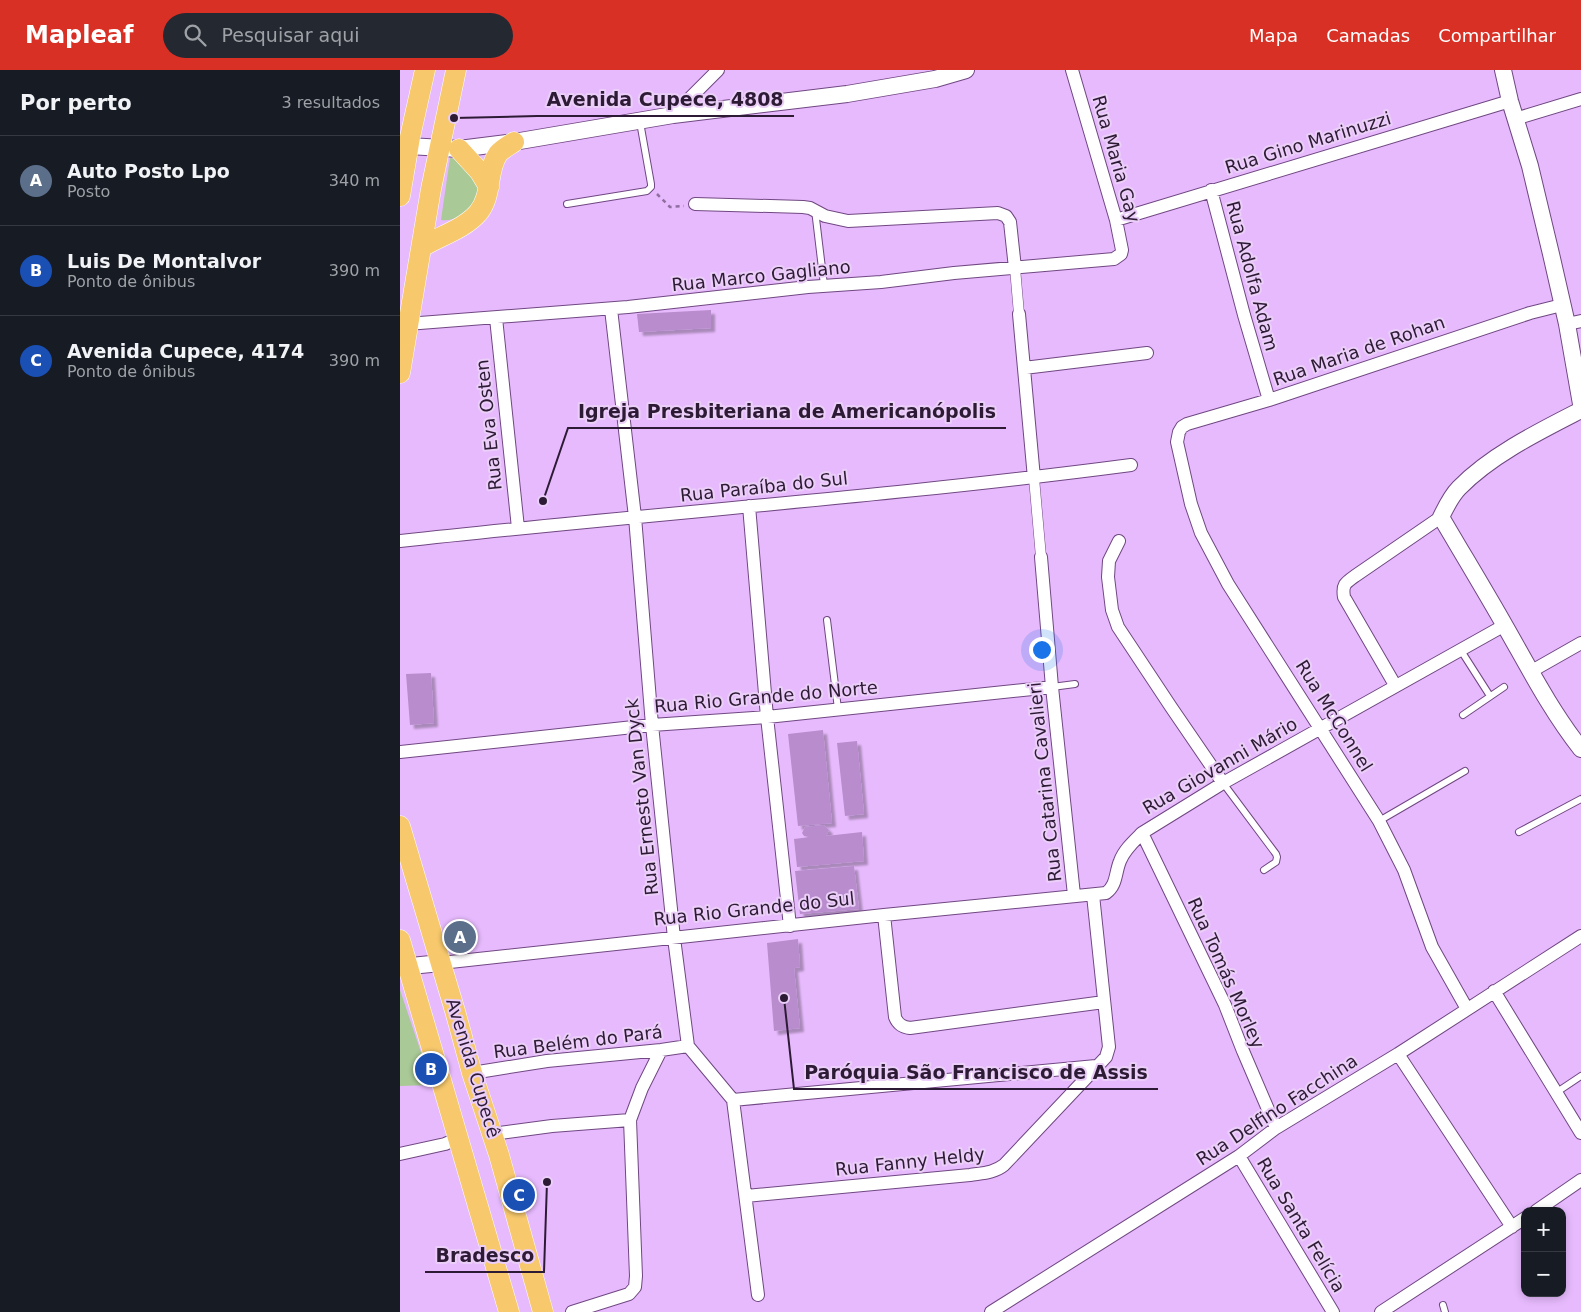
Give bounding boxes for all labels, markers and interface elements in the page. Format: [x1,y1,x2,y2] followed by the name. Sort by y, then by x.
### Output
[163,13,513,58] search box
[25,21,133,49] text: Mapleaf
[181,21,209,49] icon: search
[221,24,360,46] text: Pesquisar aqui
[1249,25,1298,46] text: Mapa
[1326,25,1410,46] text: Camadas
[1438,25,1556,46] text: Compartilhar
[537,82,794,116] callout: Avenida Cupece, 4808
[546,88,784,110] text: Avenida Cupece, 4808
[20,91,132,115] text: Por perto
[281,93,380,112] text: 3 resultados
[1088,93,1145,225] street label: Rua Maria Gay
[1222,107,1393,178] street label: Rua Gino Marinuzzi
[67,160,230,182] text: Auto Posto Lpo
[30,171,42,190] text: A
[329,171,380,190] text: 340 m
[67,182,110,201] text: Posto
[1222,199,1283,353] street label: Rua Adolfa Adam
[67,250,261,272] text: Luis De Montalvor
[670,256,852,295] street label: Rua Marco Gagliano
[30,261,42,280] text: B
[329,261,380,280] text: 390 m
[67,272,195,291] text: Ponto de ônibus
[1270,311,1448,390] street label: Rua Maria de Rohan
[67,340,304,362] text: Avenida Cupece, 4174
[30,351,42,370] text: C
[329,351,380,370] text: 390 m
[471,358,506,492] street label: Rua Eva Osten
[67,362,195,381] text: Ponto de ônibus
[568,394,1006,428] callout: Igreja Presbiteriana de Americanópolis
[578,400,996,422] text: Igreja Presbiteriana de Americanópolis
[679,467,849,506] street label: Rua Paraíba do Sul
[1029,637,1055,663] your location
[1292,656,1377,775] street label: Rua McConnel
[653,676,879,717] street label: Rua Rio Grande do Norte
[1024,681,1065,883] street label: Rua Catarina Cavalieri
[621,697,662,897] street label: Rua Ernesto Van Dyck
[1139,713,1301,818] street label: Rua Giovanni Mário
[652,887,856,930] street label: Rua Rio Grande do Sul
[1184,894,1269,1052] street label: Rua Tomás Morley
[444,918,476,956] pin: A
[442,995,505,1140] street label: Avenida Cupecê
[492,1021,664,1062] street label: Rua Belém do Pará
[415,1050,447,1088] pin: B
[1192,1050,1361,1169] street label: Rua Delfino Facchina
[794,1055,1158,1089] callout: Paróquia São Francisco de Assis
[804,1061,1148,1083] text: Paróquia São Francisco de Assis
[834,1143,986,1180] street label: Rua Fanny Heldy
[1253,1153,1350,1296] street label: Rua Santa Felícia
[503,1176,535,1214] pin: C
[1521,1207,1566,1297] map controls
[1521,1207,1566,1252] button: +
[425,1238,544,1272] callout: Bradesco
[436,1244,534,1266] text: Bradesco
[1521,1252,1566,1297] button: −

